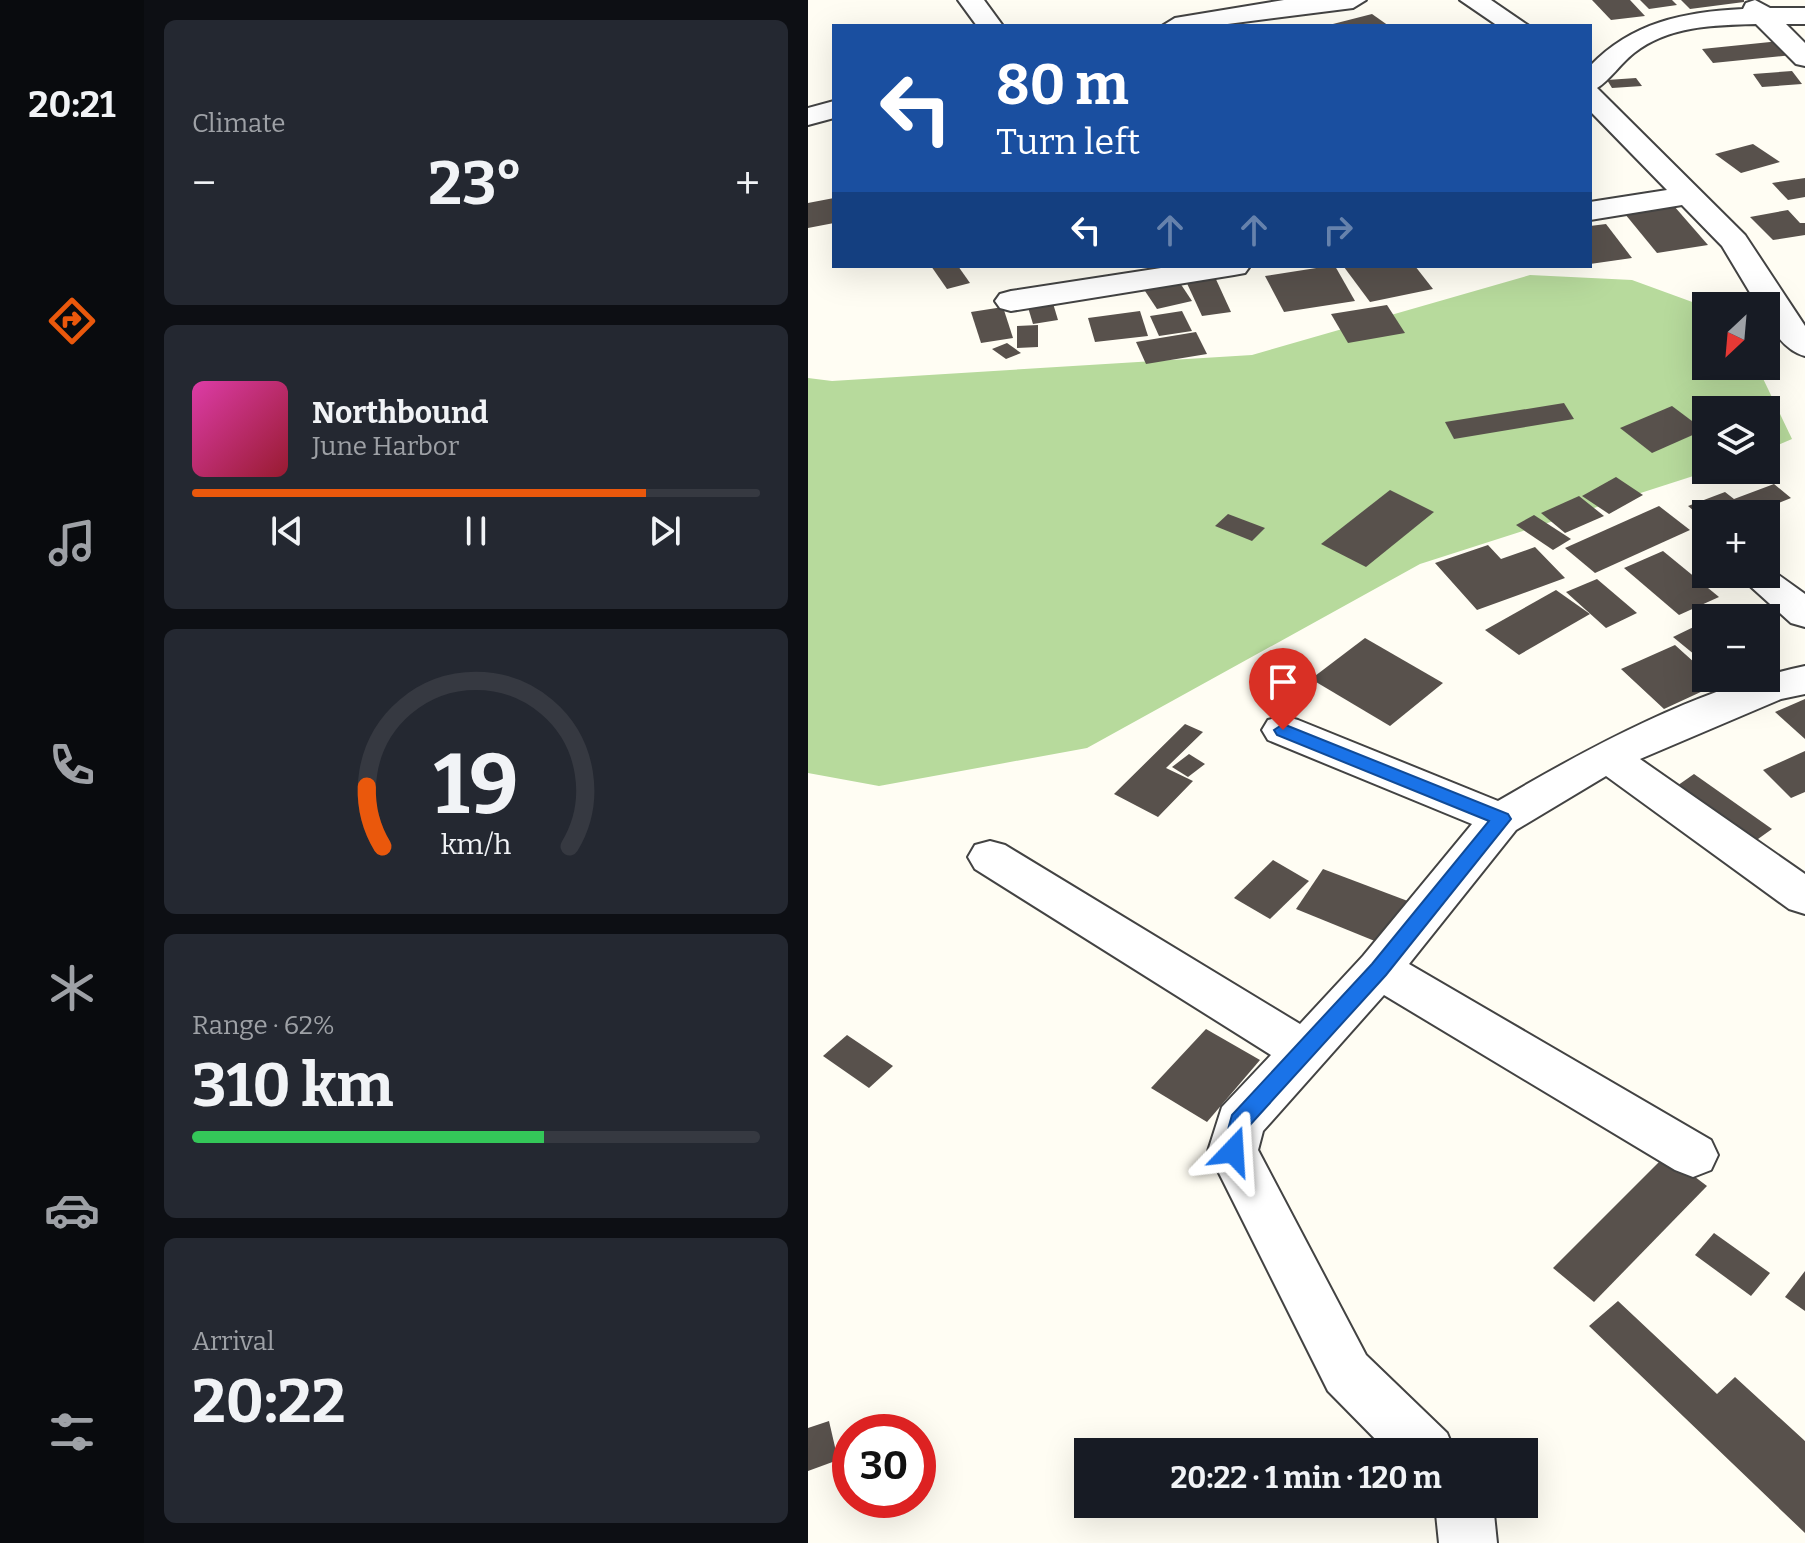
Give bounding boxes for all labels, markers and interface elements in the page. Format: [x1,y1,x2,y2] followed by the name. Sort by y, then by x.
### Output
[996,52,1129,119] text: 80 m
[864,56,968,160] icon: left
[28,83,116,127] text: 20:21
[192,108,286,139] text: Climate
[996,120,1140,164] text: Turn left
[428,148,523,220] text: 23°
[192,157,216,210] text: −
[735,157,760,210] text: +
[1064,208,1108,252] icon: left
[1148,208,1192,252] icon: ahead
[1232,208,1276,252] icon: ahead
[1316,208,1360,252] icon: right
[1692,292,1780,380] north arrow
[1692,292,1780,692] map controls
[44,293,100,349] icon: directions
[312,395,488,431] text: Northbound
[1692,396,1780,484] button: layers
[312,431,459,462] text: June Harbor
[1692,500,1780,588] button: +
[265,509,309,553] icon: previous
[454,509,498,553] icon: pause
[643,509,687,553] icon: next
[44,515,100,571] icon: music
[1692,604,1780,692] button: −
[1249,648,1317,730] pin
[1261,660,1305,704] icon: arrive
[433,735,519,835] text: 19
[44,737,100,793] icon: phone
[441,828,512,863] text: km/h
[44,960,100,1016] icon: climate
[192,1010,335,1041] text: Range · 62%
[192,1050,393,1122] text: 310 km
[1191,1109,1275,1193] position arrow
[44,1182,100,1238] icon: car
[192,1326,274,1357] text: Arrival
[192,1366,345,1438] text: 20:22
[44,1404,100,1460] icon: filters
[832,1414,936,1518] speed limit sign: 30
[1170,1460,1442,1496] text: 20:22 · 1 min · 120 m

